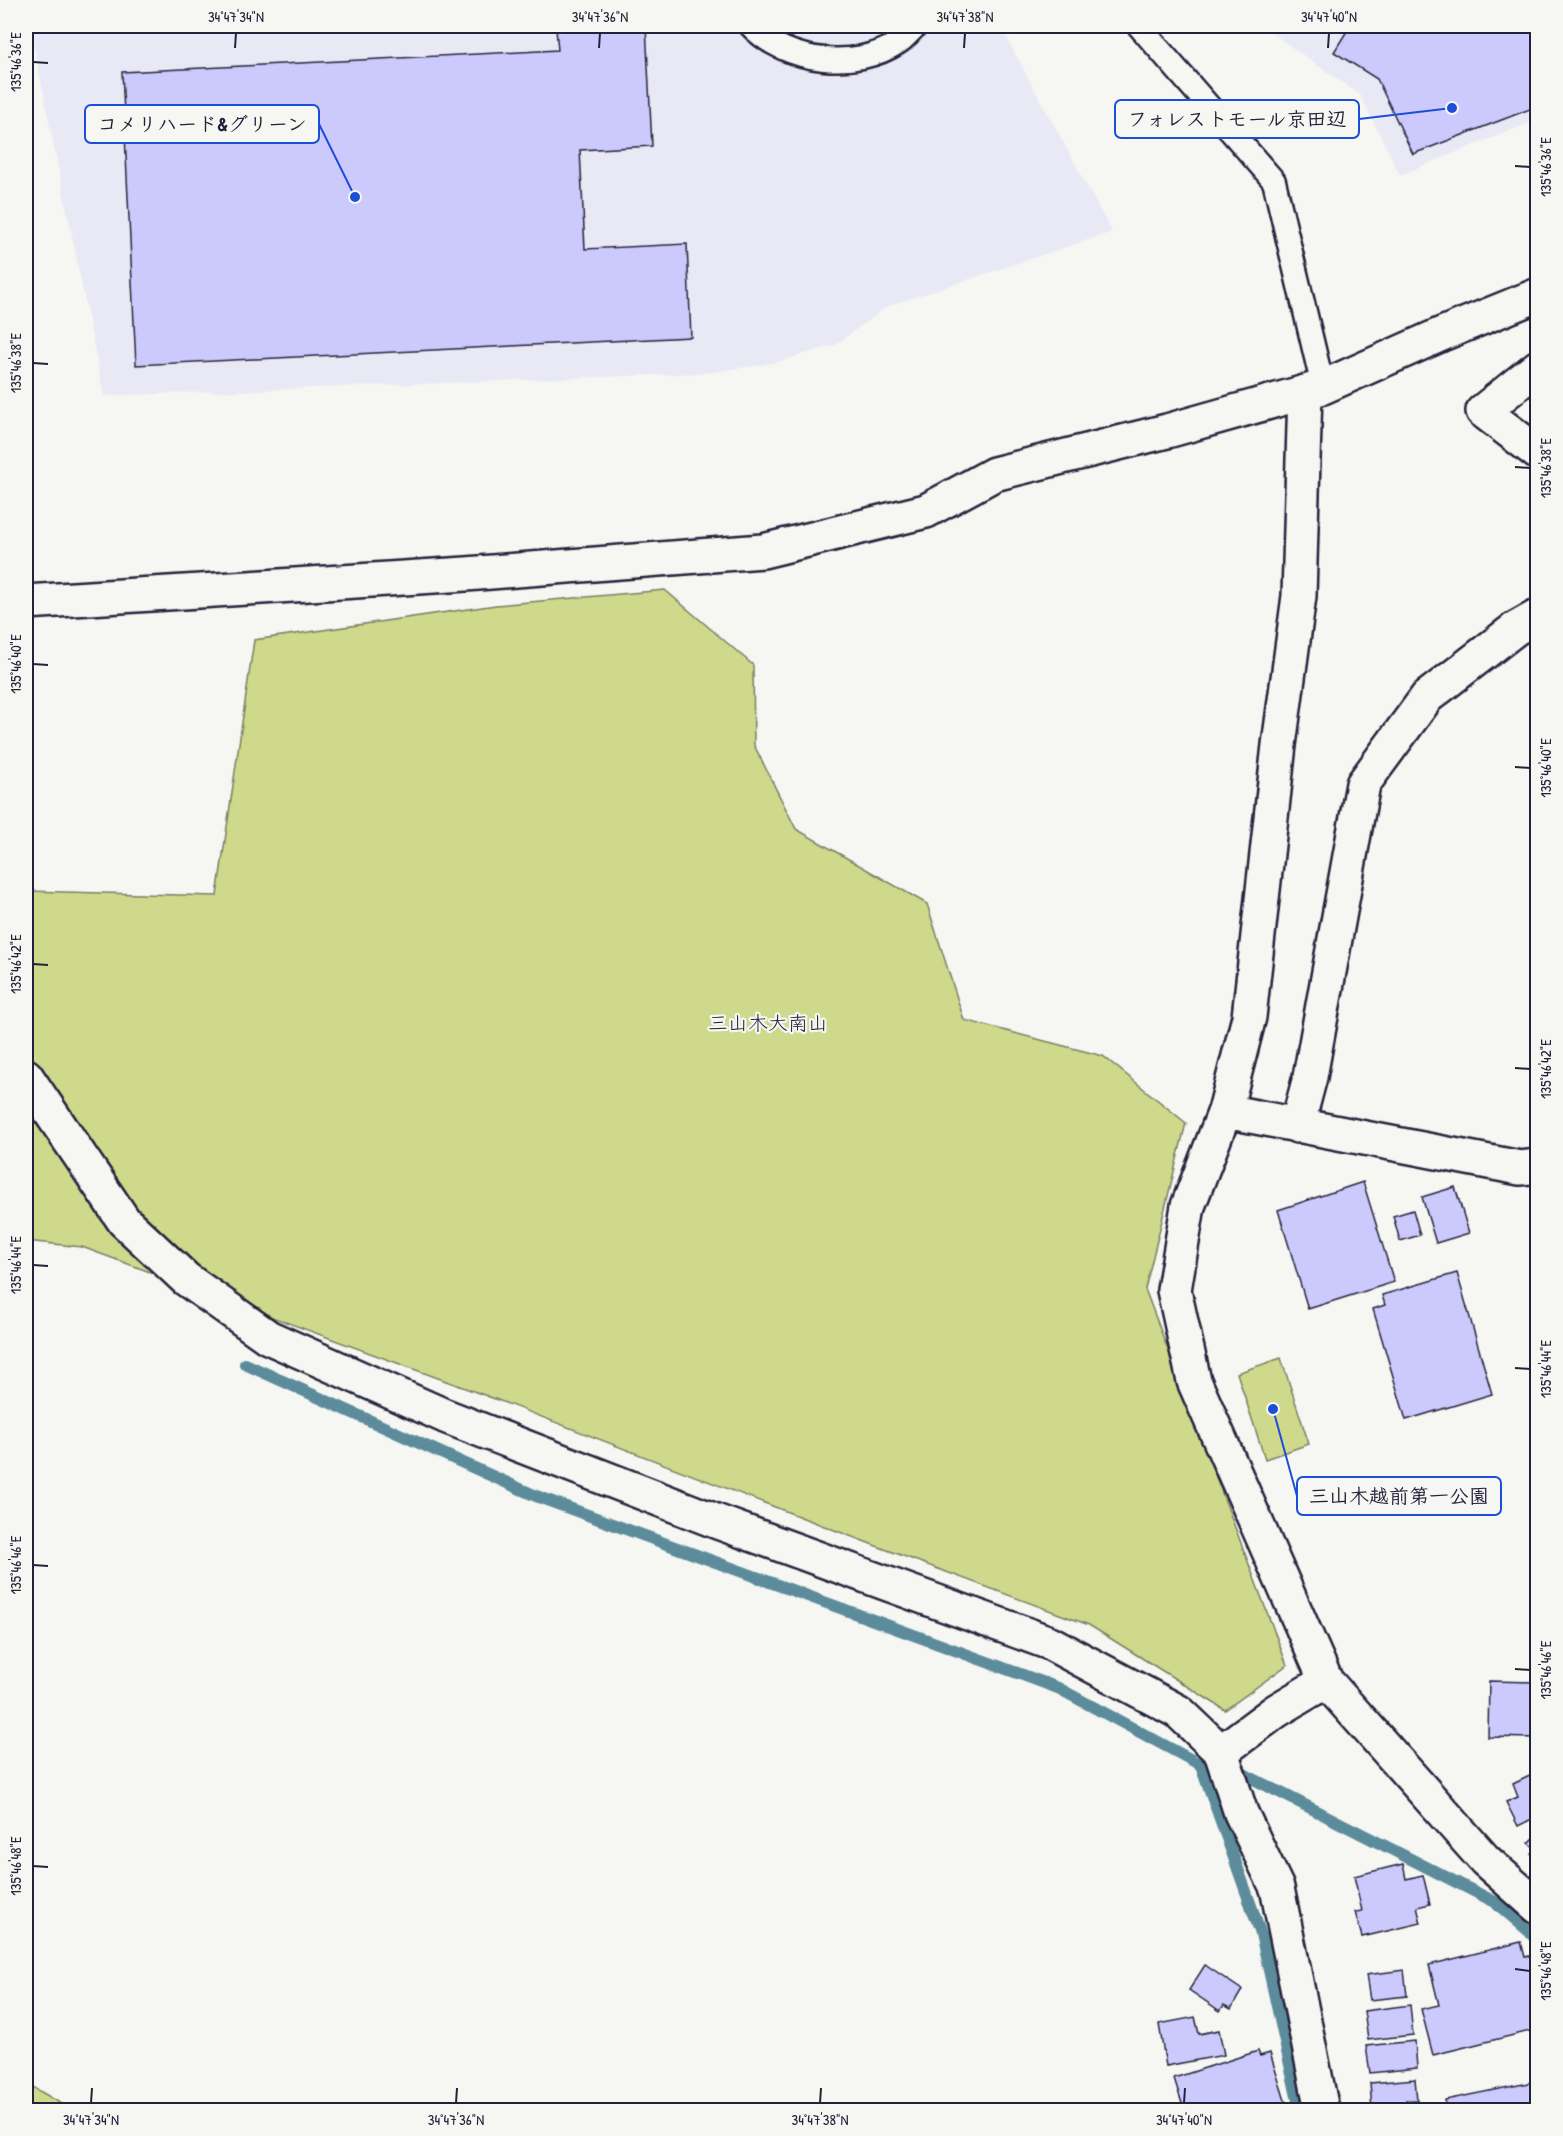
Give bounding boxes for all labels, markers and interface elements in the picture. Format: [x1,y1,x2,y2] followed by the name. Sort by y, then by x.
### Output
[208,6,264,27] text: 34°47'34"N
[572,6,628,27] text: 34°47'36"N
[936,6,994,27] text: 34°47'38"N
[1301,6,1357,27] text: 34°47'40"N
[5,32,26,92] text: 135°46'36"E
[1115,100,1359,138] callout: フォレストモール京田辺
[85,105,319,143] callout: コメリハード&グリーン
[1127,105,1347,132] text: フォレストモール京田辺
[97,110,307,137] text: コメリハード&グリーン
[1535,137,1556,197] text: 135°46'36"E
[5,332,26,393] text: 135°46'38"E
[1535,437,1556,498] text: 135°46'38"E
[5,634,26,694] text: 135°46'40"E
[1535,738,1556,798] text: 135°46'40"E
[5,934,26,994] text: 135°46'42"E
[708,1009,828,1036] district label: 三山木大南山
[1535,1039,1556,1099] text: 135°46'42"E
[5,1235,26,1294] text: 135°46'44"E
[1535,1339,1556,1398] text: 135°46'44"E
[1297,1477,1501,1515] callout: 三山木越前第一公園
[1309,1482,1489,1509] text: 三山木越前第一公園
[5,1535,26,1594] text: 135°46'46"E
[1535,1640,1556,1699] text: 135°46'46"E
[5,1836,26,1896] text: 135°46'48"E
[1535,1941,1556,2001] text: 135°46'48"E
[63,2109,119,2130] text: 34°47'34"N
[428,2109,484,2130] text: 34°47'36"N
[791,2109,849,2130] text: 34°47'38"N
[1156,2109,1212,2130] text: 34°47'40"N

